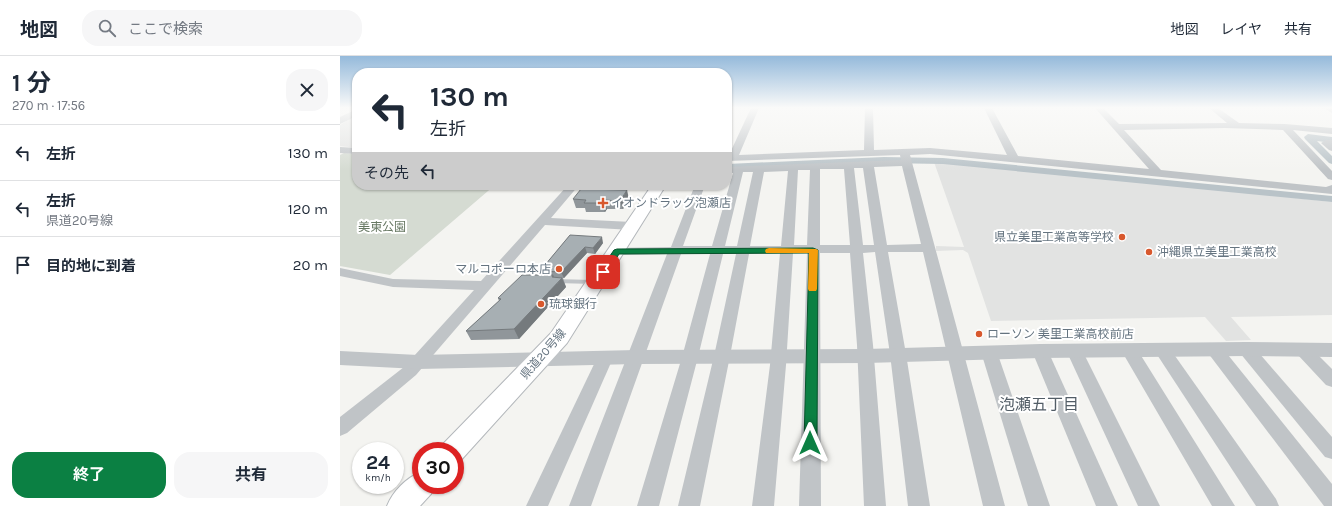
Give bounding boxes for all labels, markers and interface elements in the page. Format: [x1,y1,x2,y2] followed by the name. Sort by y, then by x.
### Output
[82,10,362,46] search box
[96,17,118,39] icon: search
[20,19,58,41] text: 地図
[128,20,203,38] text: ここで検索
[1170,21,1198,38] text: 地図
[1220,21,1262,38] text: レイヤ
[1284,21,1312,38] text: 共有
[12,69,51,97] text: 1 分
[286,69,328,111] button: close
[430,80,509,113] text: 130 m
[364,84,416,136] icon: left
[12,98,85,113] text: 270 m · 17:56
[430,118,466,140] text: 左折
[12,142,34,164] icon: left
[288,144,328,162] text: 130 m
[46,145,76,163] text: 左折
[417,160,439,182] icon: left
[364,164,409,182] text: その先
[46,192,76,210] text: 左折
[611,196,731,210] place label: イオンドラッグ泡瀬店
[12,198,34,220] icon: left
[598,198,608,208] marker: イオンドラッグ泡瀬店
[288,200,328,218] text: 120 m
[46,213,113,228] text: 県道20号線
[358,220,406,234] park label: 美東公園
[994,230,1114,244] place label: 県立美里工業高等学校
[1117,232,1127,242] marker: 県立美里工業高等学校
[1157,245,1277,259] place label: 沖縄県立美里工業高校
[1144,247,1154,257] marker: 沖縄県立美里工業高校
[12,254,34,276] icon: arrive
[586,255,620,289] pin
[293,256,328,274] text: 20 m
[46,257,136,275] text: 目的地に到着
[592,261,614,283] icon: arrive
[455,262,551,276] place label: マルコポーロ本店
[554,264,564,274] marker: マルコポーロ本店
[549,297,597,311] place label: 琉球銀行
[536,299,546,309] marker: 琉球銀行
[517,326,569,382] street label: 県道20号線
[987,327,1134,341] place label: ローソン 美里工業高校前店
[974,329,984,339] marker: ローソン 美里工業高校前店
[999,395,1079,414] district label: 泡瀬五丁目
[789,422,831,464] position arrow
[412,442,464,494] speed limit sign: 30
[366,451,390,474] text: 24
[12,452,166,498] button: 終了
[174,452,328,498] button: 共有
[365,472,391,484] text: km/h

